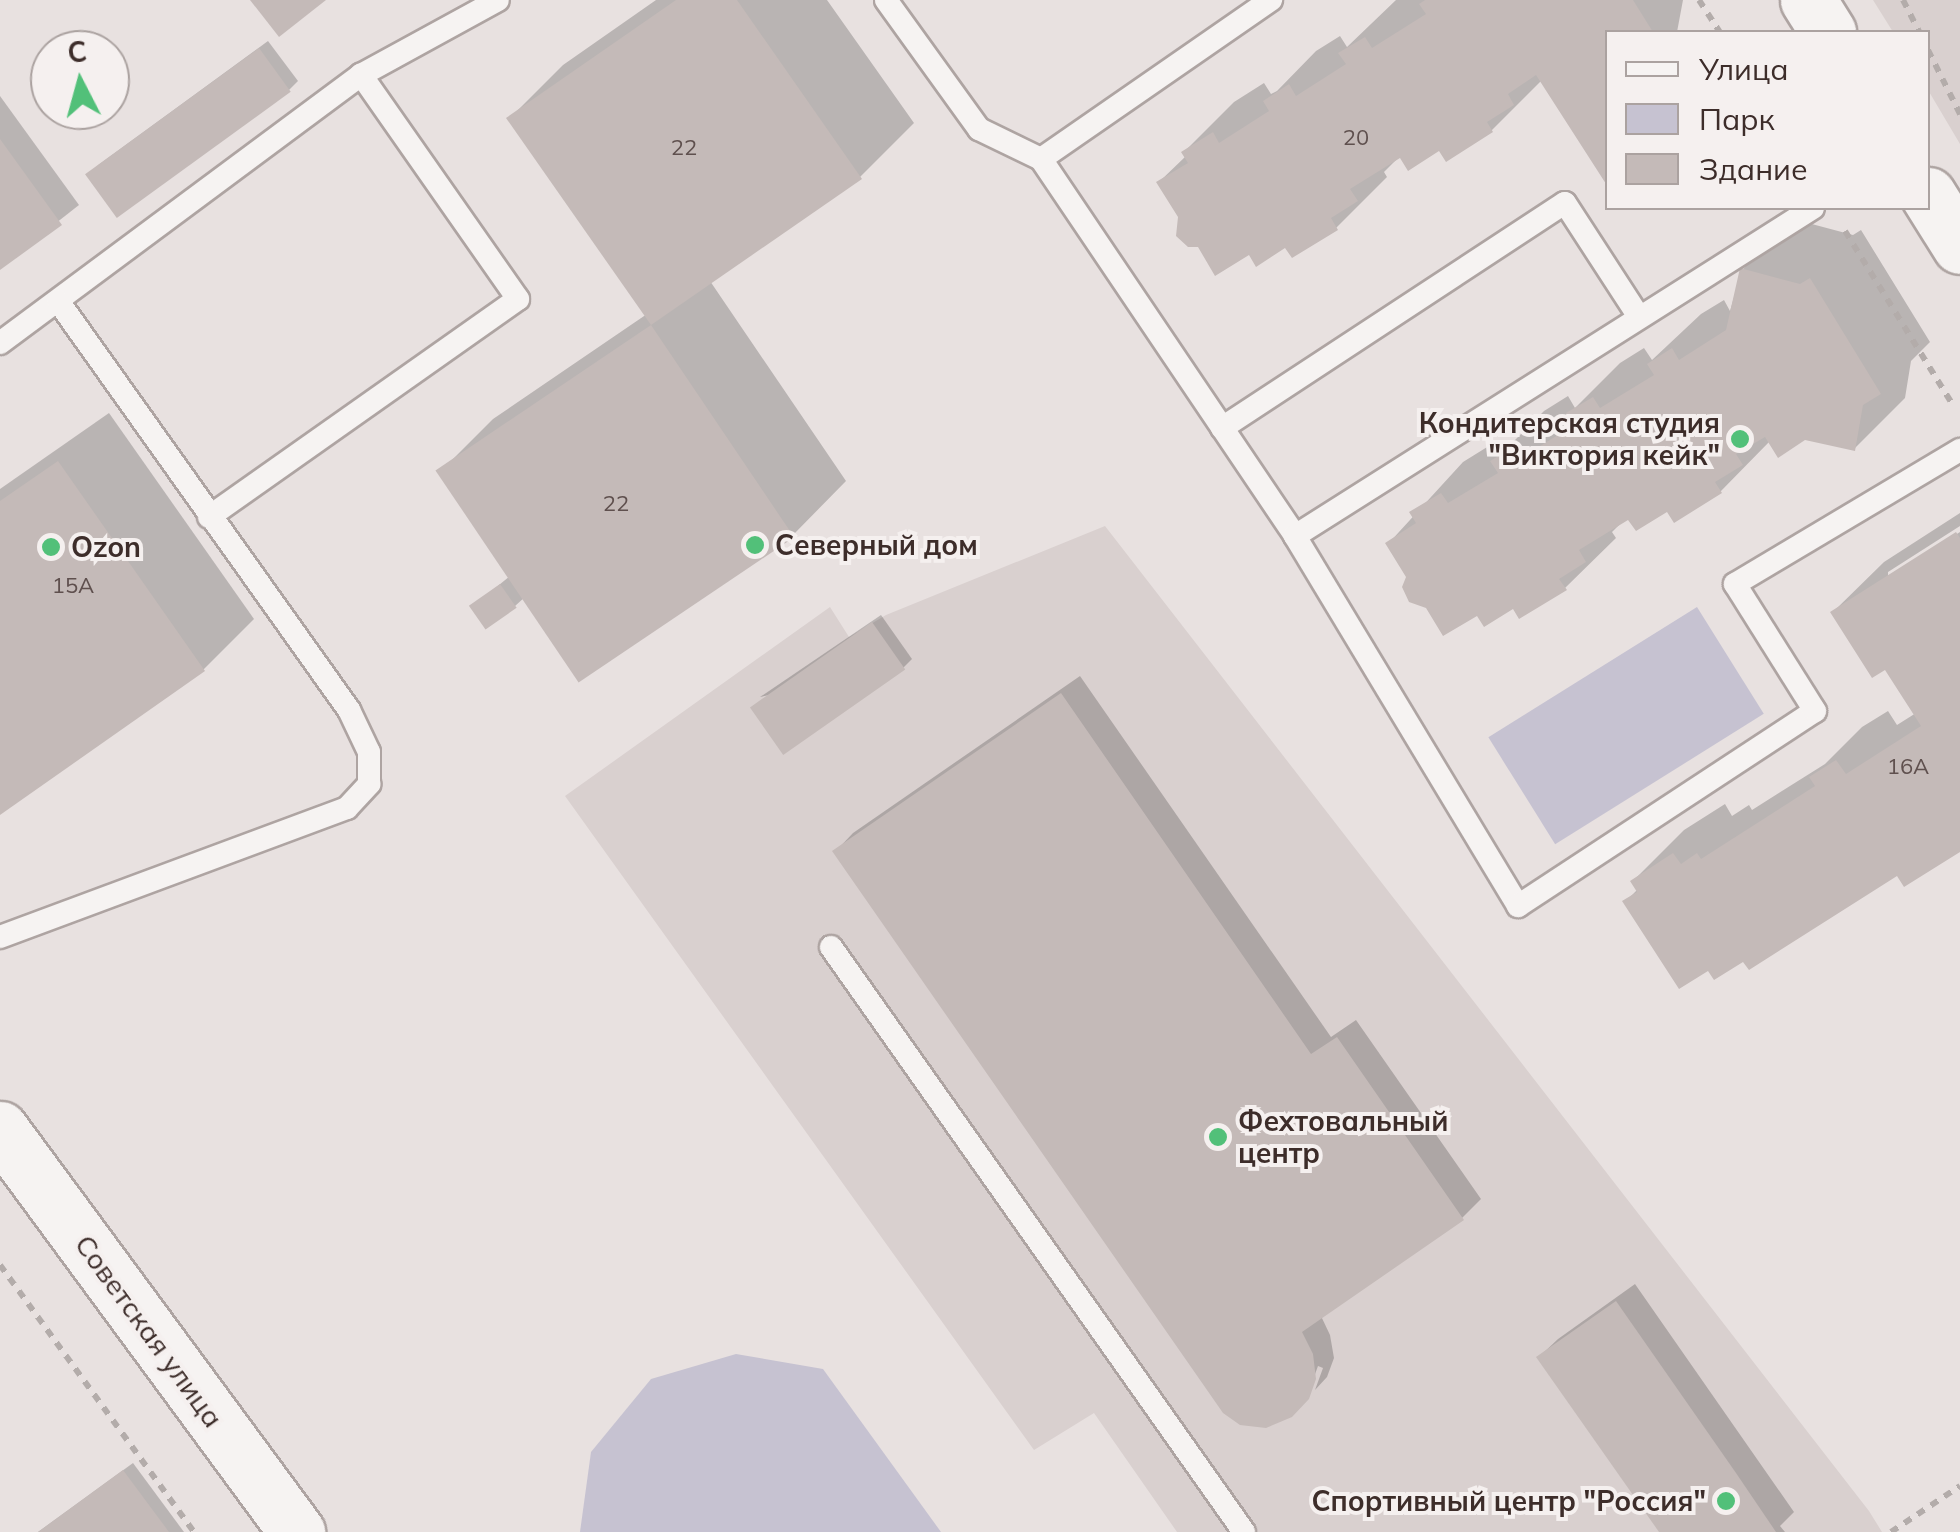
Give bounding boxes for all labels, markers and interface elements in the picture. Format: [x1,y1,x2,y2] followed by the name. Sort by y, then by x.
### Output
[30,30,130,130] north arrow
[1605,30,1930,210] legend
[66,33,88,70] text: С
[1699,50,1789,88] text: Улица
[1699,100,1775,138] text: Парк
[1343,125,1369,151] house number: 20
[671,135,697,161] house number: 22
[1699,150,1808,188] text: Здание
[1419,406,1720,472] place label: Кондитерская студия "Виктория кейк"
[1729,428,1751,450] marker: Кондитерская студия "Виктория кейк"
[603,491,629,517] house number: 22
[775,528,978,562] place label: Северный дом
[71,530,141,564] place label: Ozon
[744,534,766,556] marker: Северный дом
[40,536,62,558] marker: Ozon
[52,573,94,599] house number: 15А
[1887,754,1929,780] house number: 16А
[1238,1104,1448,1170] place label: Фехтовальный центр
[1207,1126,1229,1148] marker: Фехтовальный центр
[68,1228,230,1434] street label: Советская улица
[1311,1484,1706,1518] place label: Спортивный центр "Россия"
[1715,1490,1737,1512] marker: Спортивный центр "Россия"

